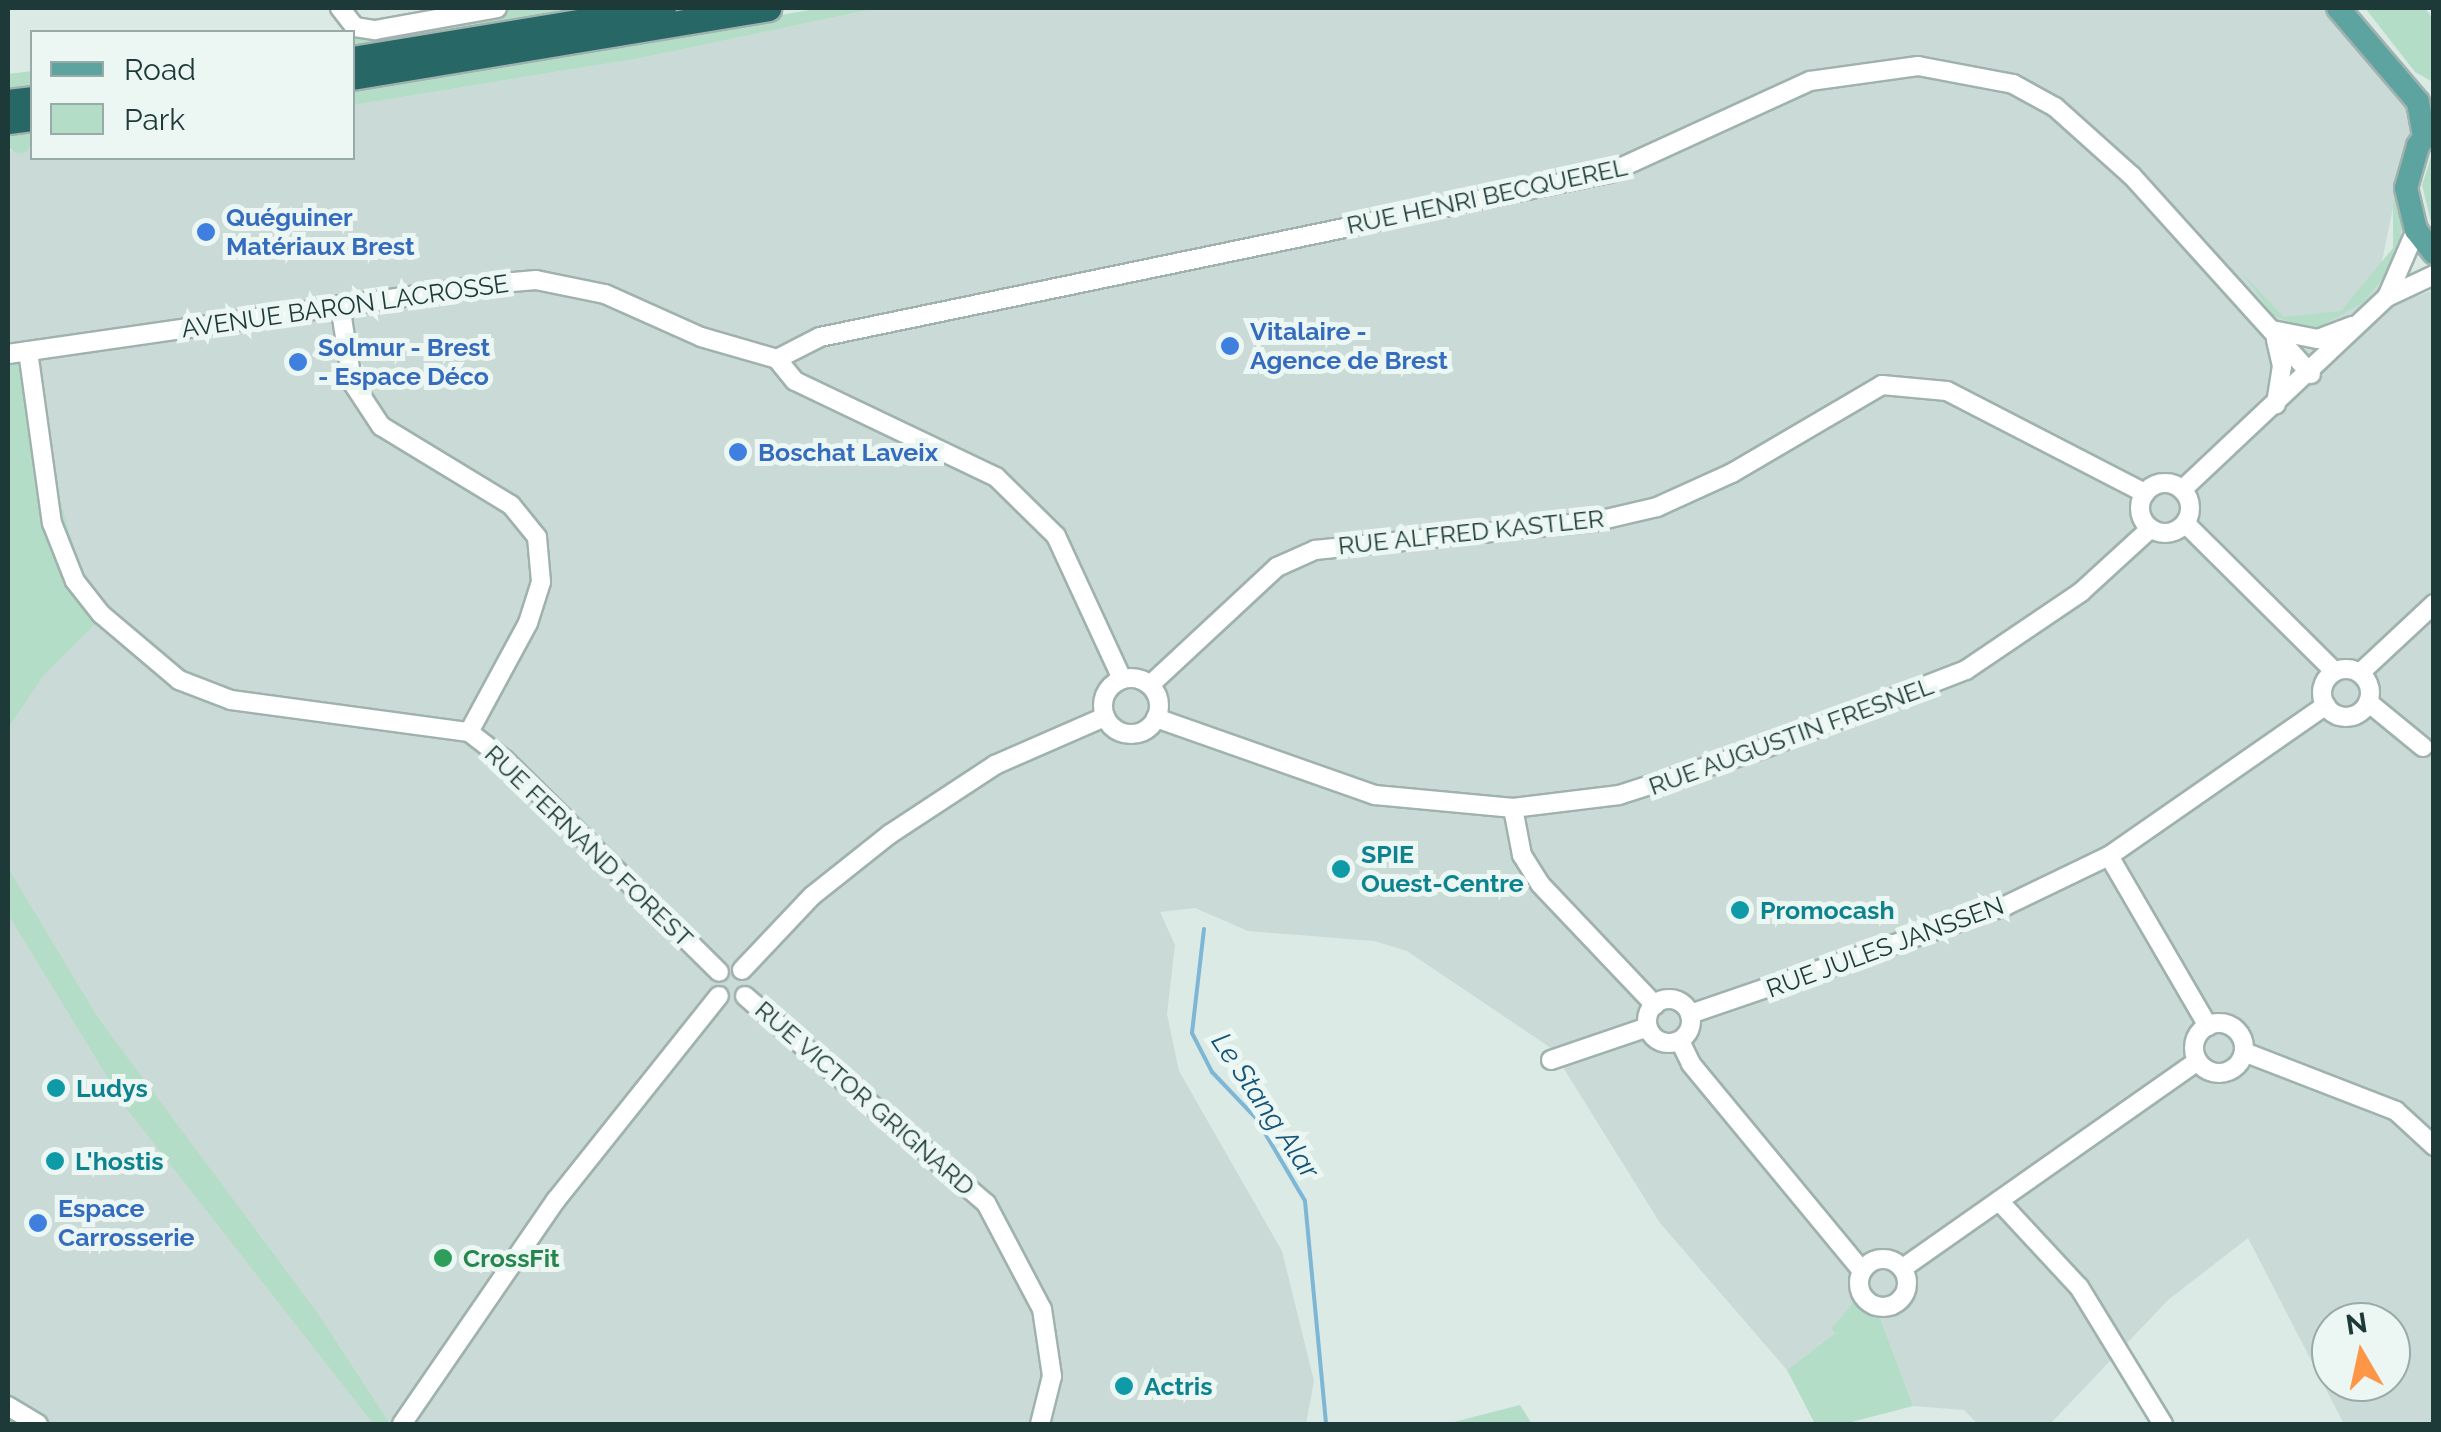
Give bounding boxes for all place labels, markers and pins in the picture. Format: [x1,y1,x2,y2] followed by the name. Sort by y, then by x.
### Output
[226,203,415,262] place label: Quéguiner Matériaux Brest
[195,221,217,243] marker: Quéguiner Matériaux Brest
[1250,317,1448,376] place label: Vitalaire - Agence de Brest
[318,333,491,392] place label: Solmur - Brest - Espace Déco
[1219,335,1241,357] marker: Vitalaire - Agence de Brest
[287,351,309,373] marker: Solmur - Brest - Espace Déco
[758,437,938,467] place label: Boschat Laveix
[727,441,749,463] marker: Boschat Laveix
[1361,840,1524,899] place label: SPIE Ouest-Centre
[1330,858,1352,880] marker: SPIE Ouest-Centre
[1760,895,1895,925] place label: Promocash
[1729,899,1751,921] marker: Promocash
[76,1073,148,1103] place label: Ludys
[45,1077,67,1099] marker: Ludys
[75,1146,164,1176] place label: L'hostis
[44,1150,66,1172] marker: L'hostis
[58,1194,195,1253] place label: Espace Carrosserie
[27,1212,49,1234] marker: Espace Carrosserie
[463,1243,560,1273] place label: CrossFit
[432,1247,454,1269] marker: CrossFit
[1144,1371,1212,1401] place label: Actris
[1113,1375,1135,1397] marker: Actris

